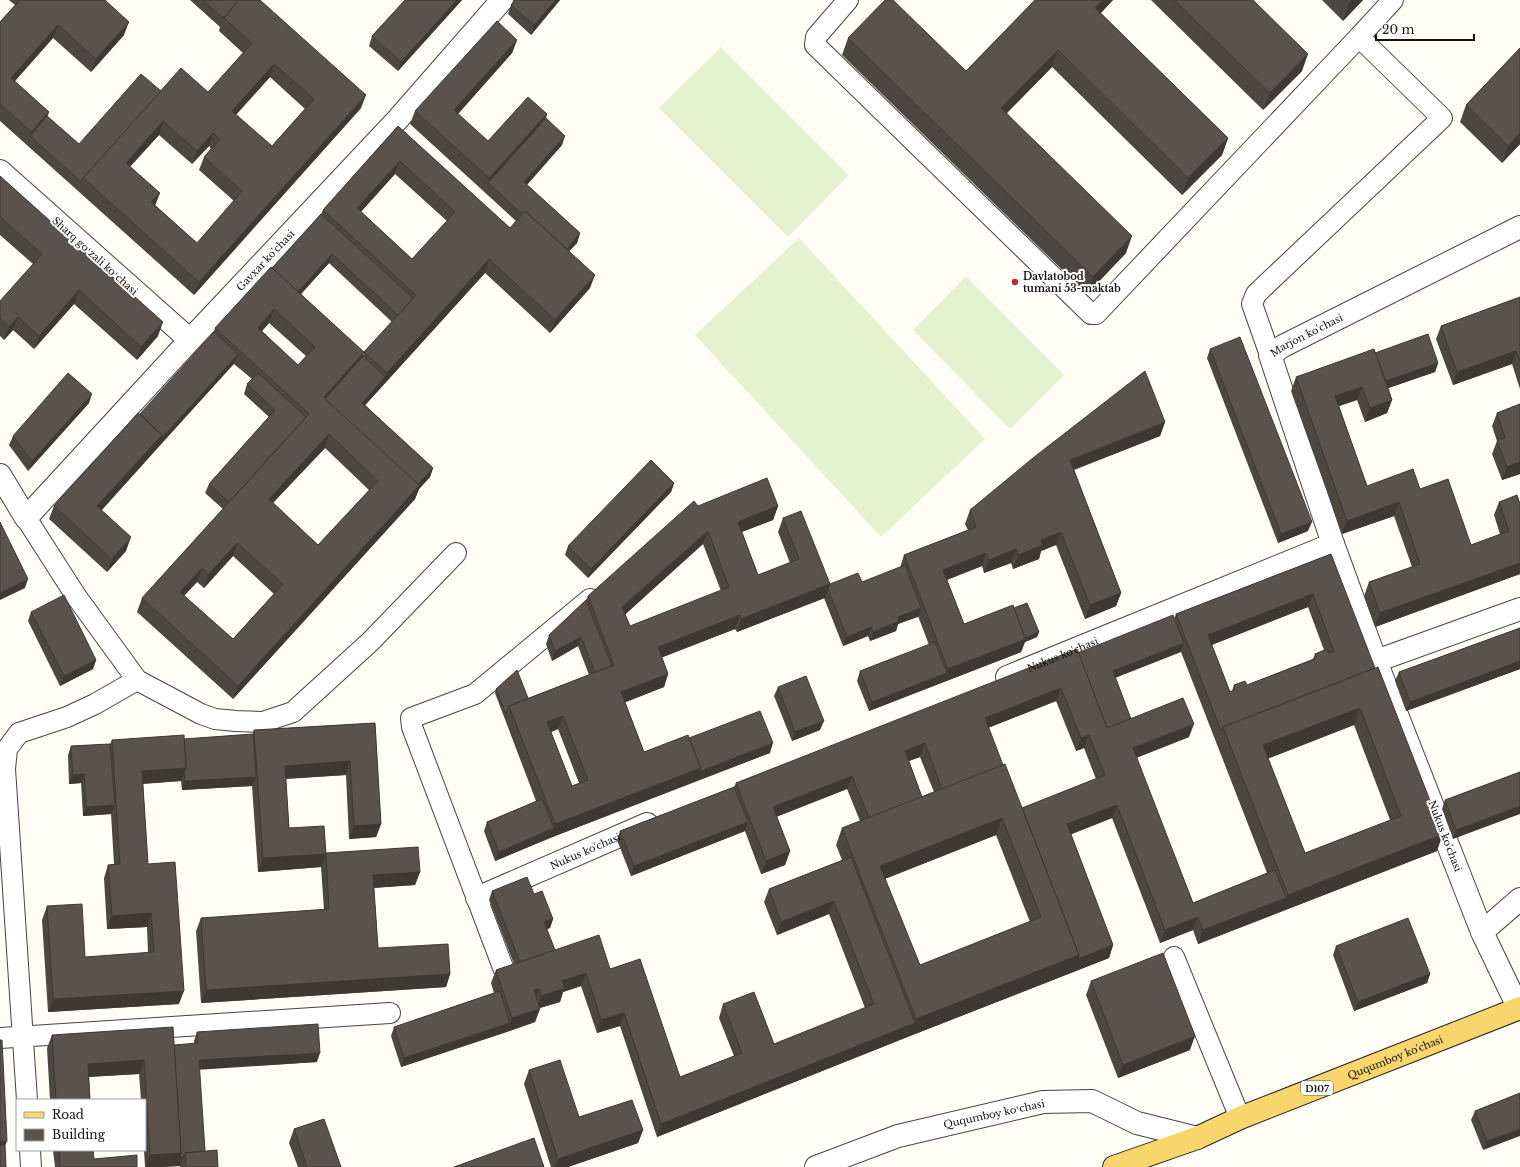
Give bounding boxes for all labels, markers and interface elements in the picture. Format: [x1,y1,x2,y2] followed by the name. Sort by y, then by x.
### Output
[1376,16,1474,42] scale bar
[1382,22,1414,37] text: 20 m
[49,214,141,298] street label: Sharq goʻzali koʻchasi
[233,226,297,293] street label: Gavxar ko'chasi
[1023,270,1121,295] place label: Davlatobod tumani 53-maktab
[1010,277,1020,287] marker: Davlatobod tumani 53-maktab
[1268,310,1346,360] street label: Marjon ko'chasi
[1025,634,1101,675] street label: Nukus ko'chasi
[1425,798,1465,874] street label: Nukus ko'chasi
[548,830,623,872] street label: Nukus ko'chasi
[1345,1032,1445,1082] street label: Ququmboy ko'chasi
[1301,1081,1333,1095] road number: D107
[942,1097,1046,1131] street label: Ququmboy koʻchasi
[16,1099,146,1151] legend
[52,1107,84,1122] text: Road
[52,1127,106,1142] text: Building

